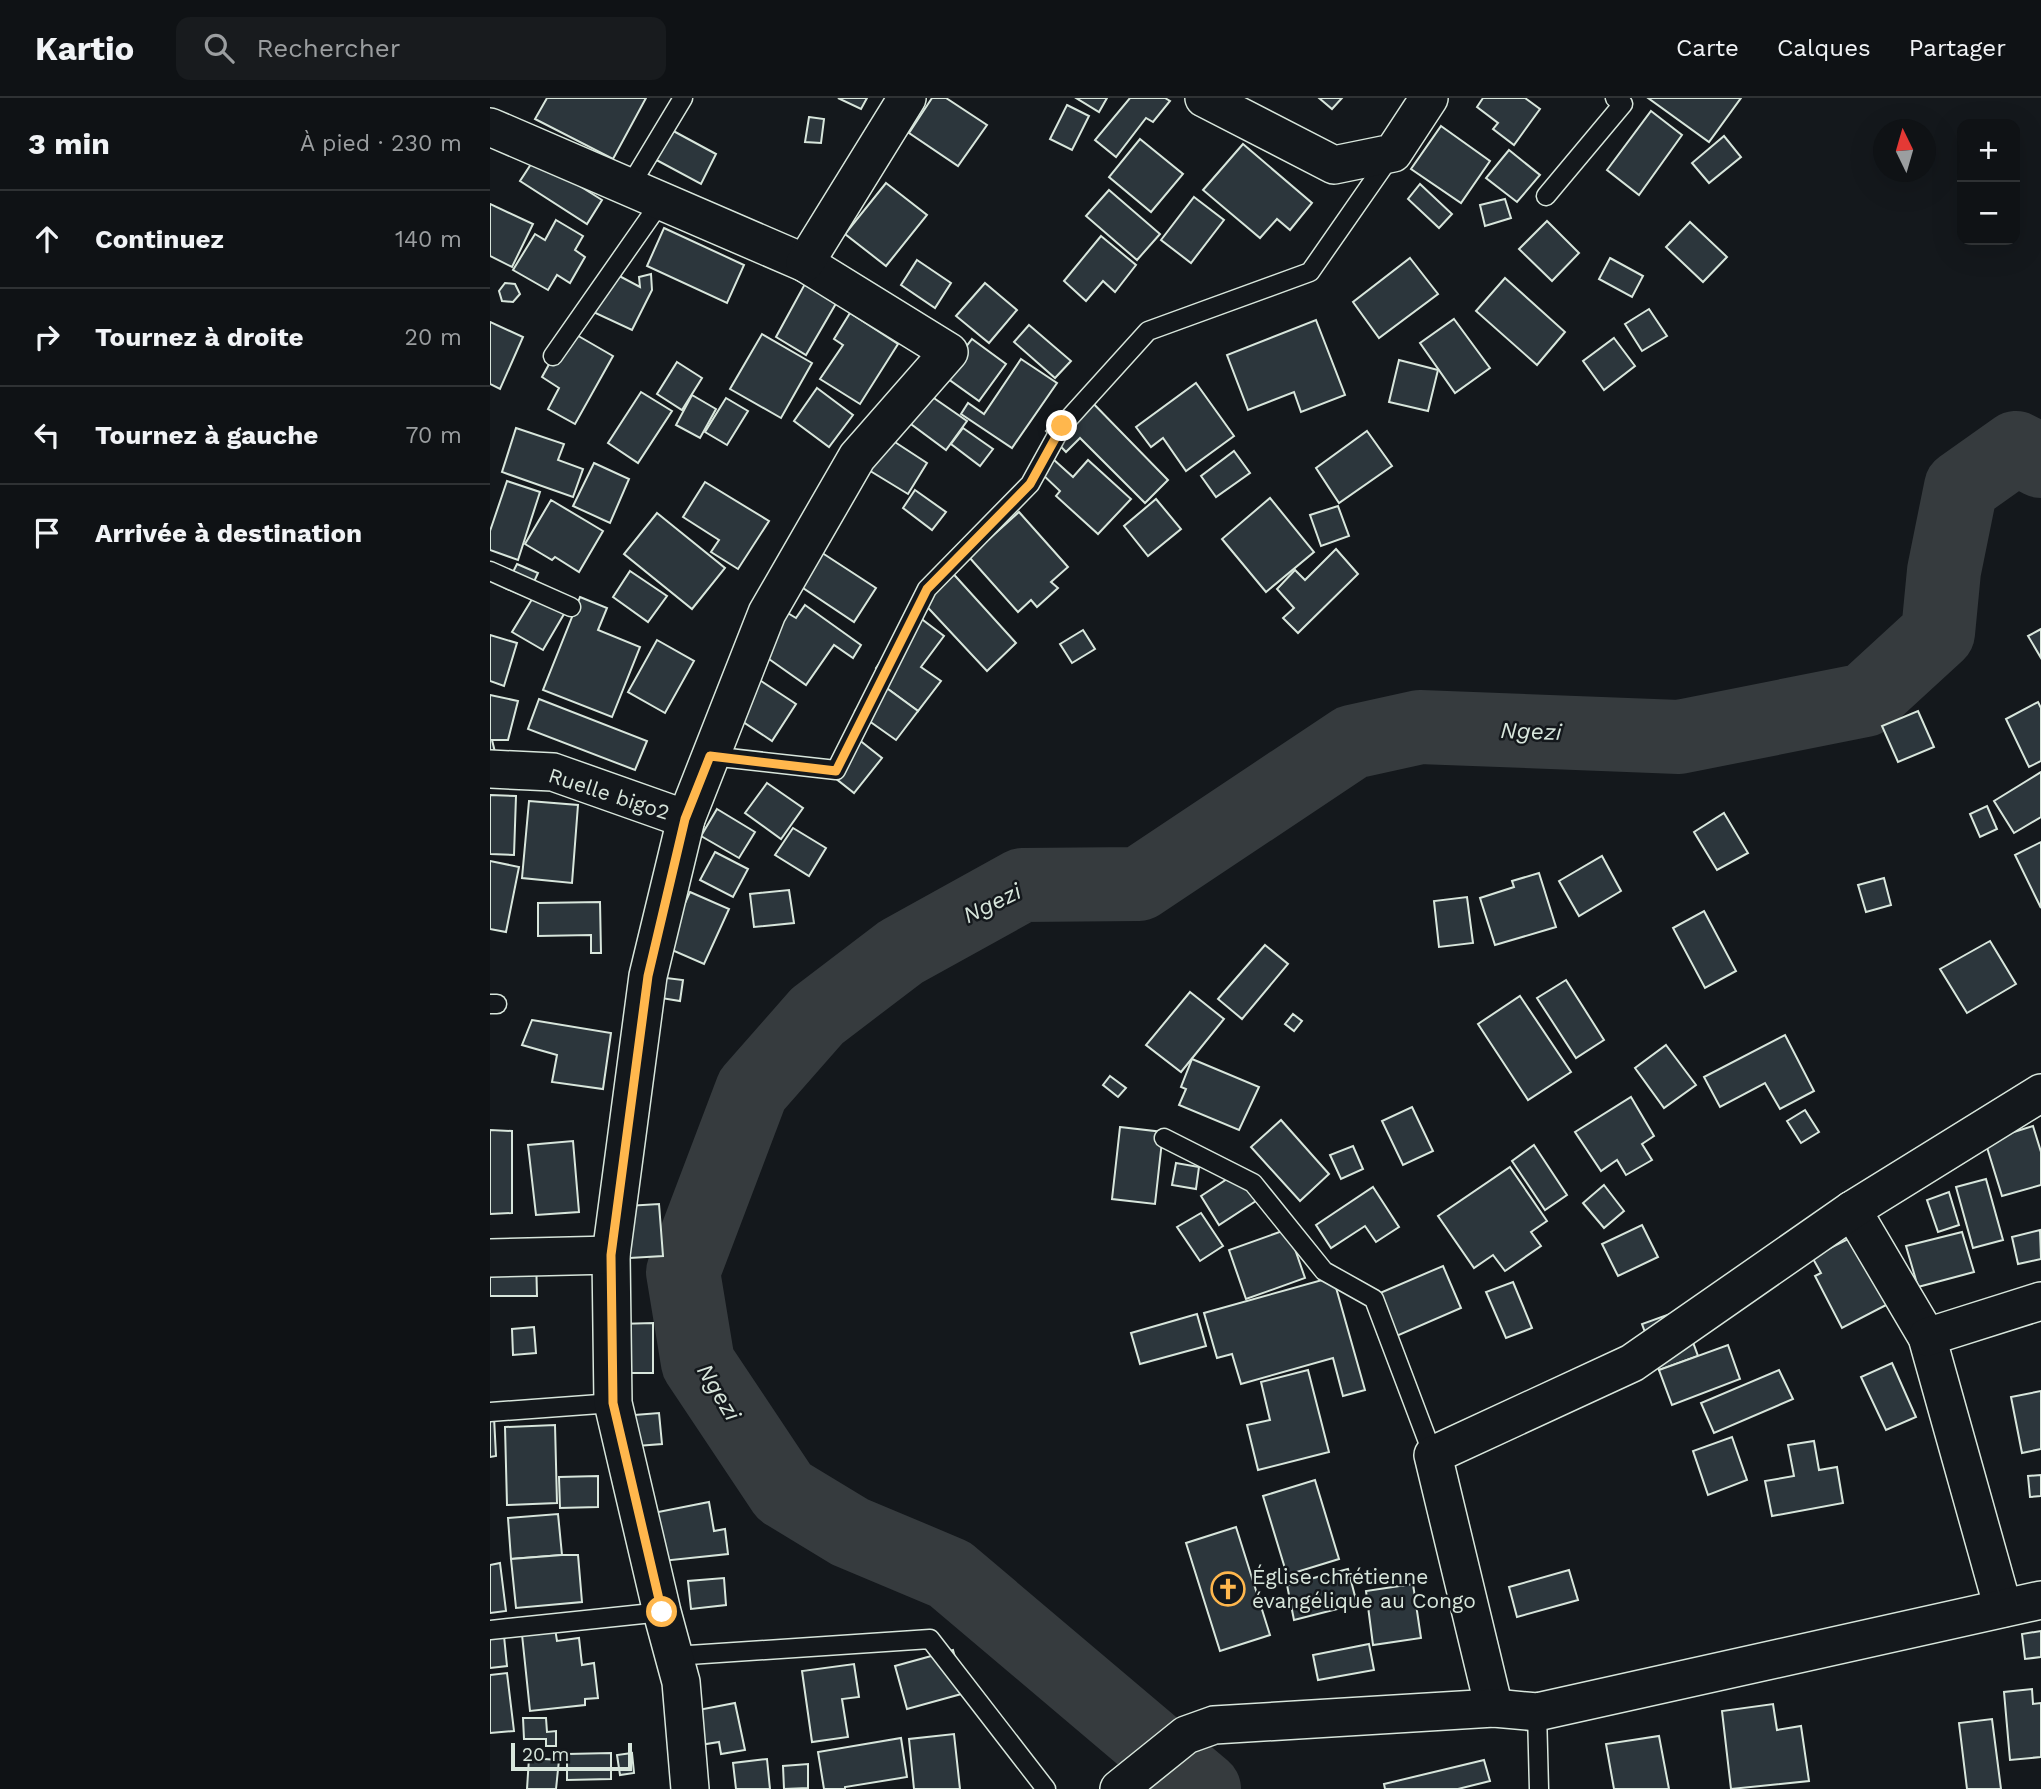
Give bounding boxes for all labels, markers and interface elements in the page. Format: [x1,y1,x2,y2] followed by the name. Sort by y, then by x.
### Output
[176,17,666,80] search box
[35,29,134,68] text: Kartio
[200,29,238,67] icon: search
[256,33,400,63] text: Rechercher
[1676,34,1739,62] text: Carte
[1777,34,1871,62] text: Calques
[1909,34,2006,62] text: Partager
[1873,119,1936,182] north arrow
[1957,119,2020,245] map controls
[1957,119,2020,182] button: +
[28,126,110,161] text: 3 min
[300,130,462,157] text: À pied · 230 m
[1957,182,2020,245] button: −
[28,220,66,258] icon: ahead
[95,224,224,254] text: Continuez
[395,226,462,253] text: 140 m
[28,318,66,356] icon: right
[95,322,304,352] text: Tournez à droite
[405,324,462,351] text: 20 m
[1046,410,1077,441] route end
[28,416,66,454] icon: left
[95,420,318,450] text: Tournez à gauche
[405,422,462,449] text: 70 m
[28,514,66,552] icon: arrive
[95,518,362,548] text: Arrivée à destination
[1500,717,1563,746] water label: Ngezi
[546,762,673,825] street label: Ruelle bigo2
[959,877,1027,929] water label: Ngezi
[691,1359,747,1426] water label: Ngezi
[1252,1564,1476,1613] place label: Église chrétienne évangélique au Congo
[1209,1570,1247,1608] church icon: Église chrétienne évangélique au Congo
[646,1596,677,1627] route start
[511,1740,632,1772] scale bar
[522,1743,569,1766] text: 20 m

